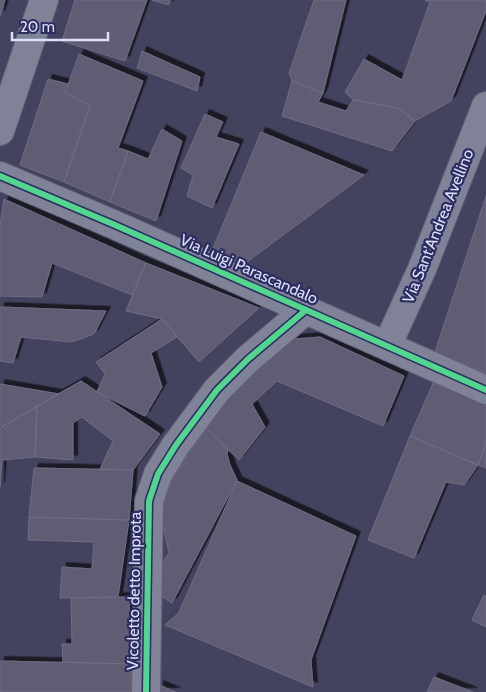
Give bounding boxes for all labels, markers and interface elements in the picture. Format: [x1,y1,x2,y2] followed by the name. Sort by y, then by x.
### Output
[12,10,109,42] scale bar
[20,18,55,36] text: 20 m
[398,146,478,306] street label: Via Sant'Andrea Avellino
[177,230,321,308] street label: Via Luigi Parascandalo
[123,511,145,670] street label: Vicoletto detto Improta

